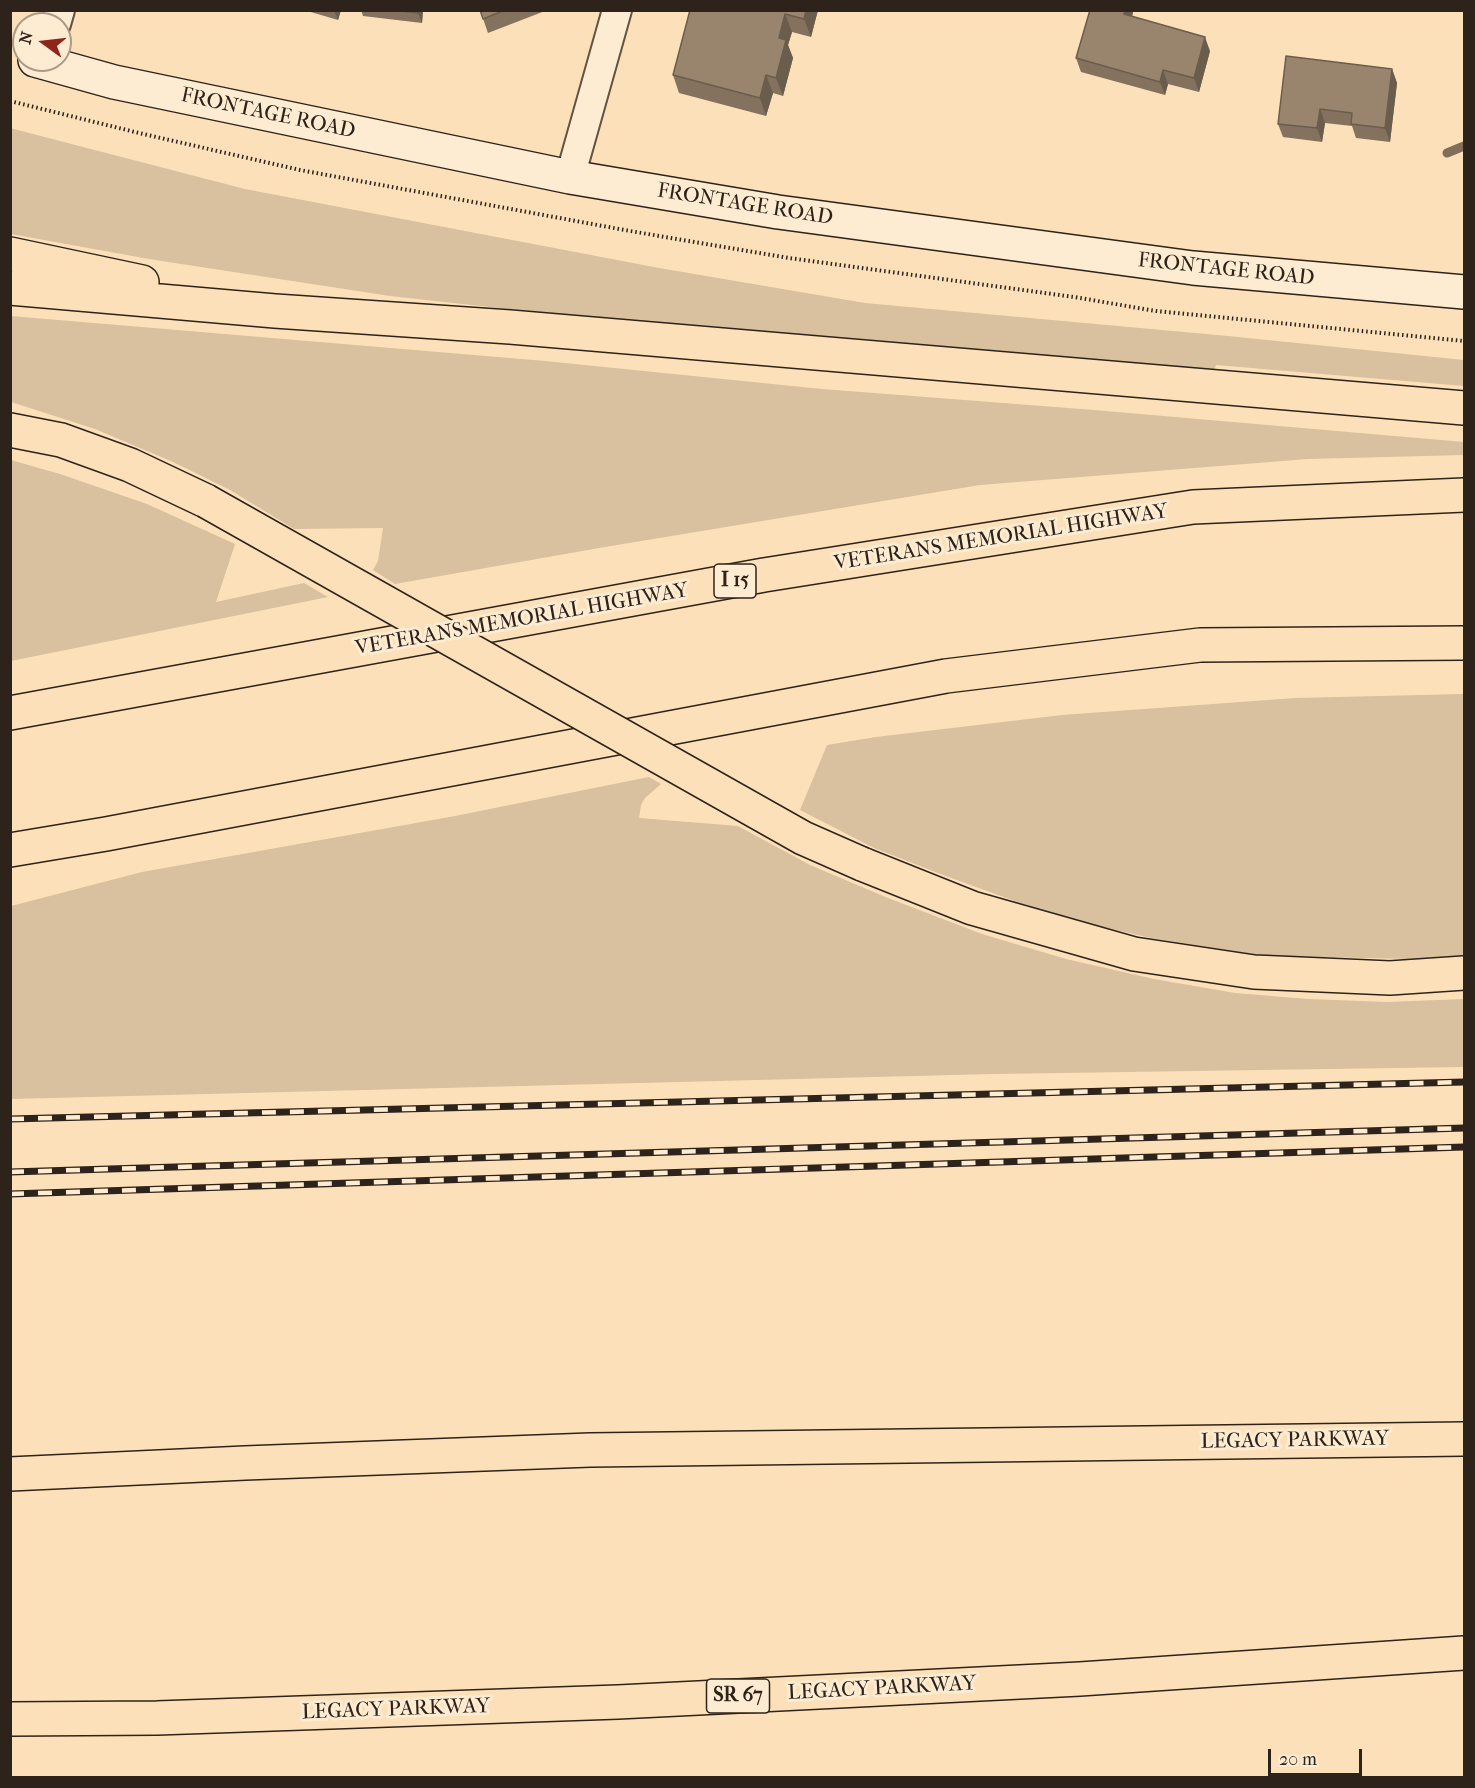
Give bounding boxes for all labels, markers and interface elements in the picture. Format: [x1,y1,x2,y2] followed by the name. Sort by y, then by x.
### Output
[12,12,72,72] north arrow
[15,29,37,46] text: N
[179,83,357,145] street label: FRONTAGE ROAD
[655,179,835,231] street label: FRONTAGE ROAD
[1136,248,1316,292] street label: FRONTAGE ROAD
[832,499,1170,577] street label: VETERANS MEMORIAL HIGHWAY
[714,564,756,598] road number: I 15
[354,578,690,662] street label: VETERANS MEMORIAL HIGHWAY
[1201,1427,1389,1455] street label: LEGACY PARKWAY
[787,1671,977,1707] street label: LEGACY PARKWAY
[706,1679,770,1713] road number: SR 67
[301,1694,491,1726] street label: LEGACY PARKWAY
[1271,1737,1366,1775] scale bar
[1279,1749,1317,1770] text: 20 m

